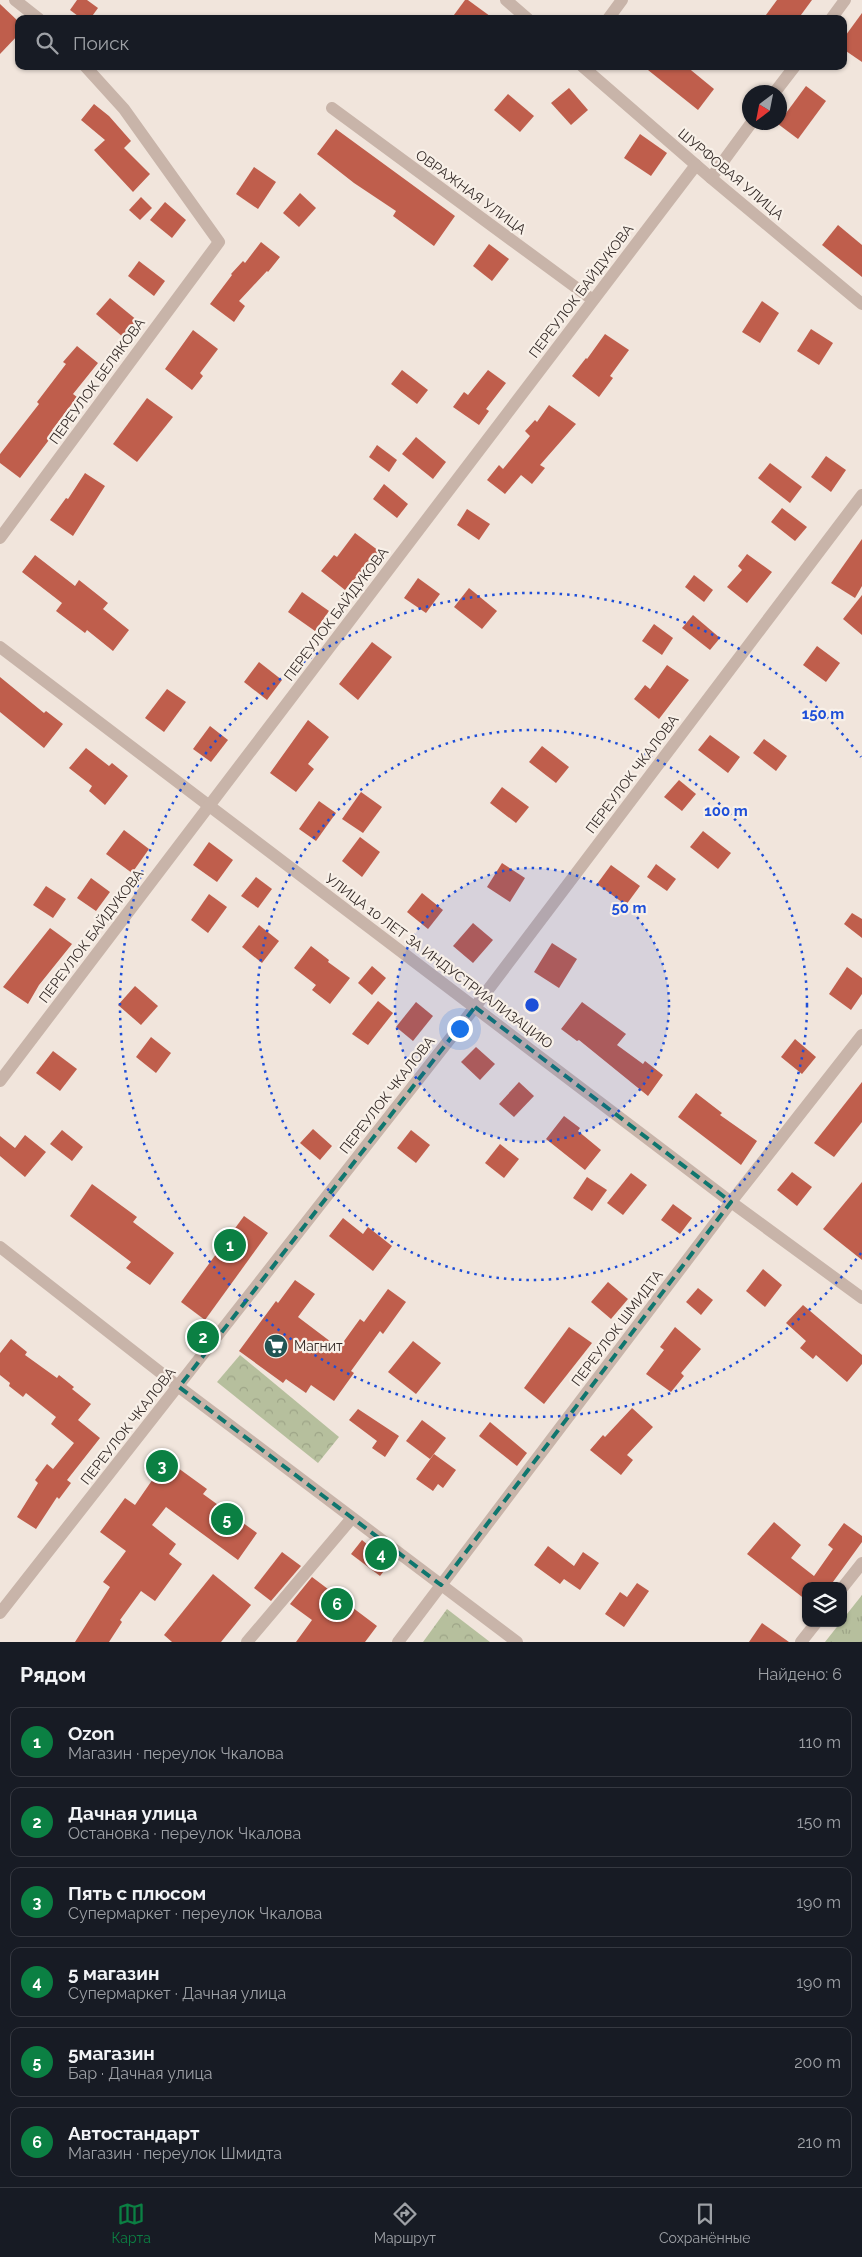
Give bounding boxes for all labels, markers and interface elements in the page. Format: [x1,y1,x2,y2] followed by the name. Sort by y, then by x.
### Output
[15,15,847,70] search box
[33,29,61,57] icon: search
[73,32,129,54] text: Поиск
[742,85,787,130] north arrow
[675,125,787,223] street label: ШУРФОВАЯ УЛИЦА
[413,147,530,238] street label: ОВРАЖНАЯ УЛИЦА
[525,220,637,361] street label: ПЕРЕУЛОК БАЙДУКОВА
[46,315,148,447] street label: ПЕРЕУЛОК БЕЛЯКОВА
[280,543,392,684] street label: ПЕРЕУЛОК БАЙДУКОВА
[802,705,844,723] text: 150 m
[582,711,682,836] street label: ПЕРЕУЛОК ЧКАЛОВА
[704,802,748,820] text: 100 m
[35,865,147,1006] street label: ПЕРЕУЛОК БАЙДУКОВА
[322,870,556,1052] street label: УЛИЦА 10 ЛЕТ ЗА ИНДУСТРИАЛИЗАЦИЮ
[611,899,647,917] text: 50 m
[523,996,541,1014] centre of rings
[447,1016,473,1042] your location
[336,1033,438,1157] street label: ПЕРЕУЛОК ЧКАЛОВА
[214,1226,246,1264] pin: 1
[568,1266,666,1389] street label: ПЕРЕУЛОК ШМИДТА
[187,1318,219,1356] pin: 2
[263,1333,289,1359] supermarket icon: Магнит
[294,1338,343,1354] place label: Магнит
[77,1364,179,1488] street label: ПЕРЕУЛОК ЧКАЛОВА
[146,1447,178,1485] pin: 3
[211,1500,243,1538] pin: 5
[365,1535,397,1573] pin: 4
[802,1582,847,1627] map controls
[802,1582,847,1627] button: layers
[321,1585,353,1623] pin: 6
[20,1662,86,1687] text: Рядом
[758,1665,842,1684] text: Найдено: 6
[68,1722,115,1744] text: Ozon
[33,1733,41,1752] text: 1
[799,1733,841,1752] text: 110 m
[68,1744,284,1763] text: Магазин · переулок Чкалова
[68,1802,197,1824] text: Дачная улица
[32,1813,42,1832] text: 2
[797,1813,841,1832] text: 150 m
[68,1824,301,1843] text: Остановка · переулок Чкалова
[68,1882,206,1904] text: Пять с плюсом
[33,1893,41,1912] text: 3
[796,1893,841,1912] text: 190 m
[68,1904,322,1923] text: Супермаркет · переулок Чкалова
[68,1962,159,1984] text: 5 магазин
[32,1973,42,1992] text: 4
[796,1973,841,1992] text: 190 m
[68,1984,286,2003] text: Супермаркет · Дачная улица
[68,2042,155,2064] text: 5магазин
[33,2053,41,2072] text: 5
[794,2053,841,2072] text: 200 m
[68,2064,212,2083] text: Бар · Дачная улица
[68,2122,199,2144] text: Автостандарт
[32,2133,42,2152] text: 6
[797,2133,841,2152] text: 210 m
[68,2144,282,2163] text: Магазин · переулок Шмидта
[111,2200,151,2246] tab: Карта
[374,2200,436,2246] tab: Маршрут
[659,2200,751,2246] tab: Сохранённые

